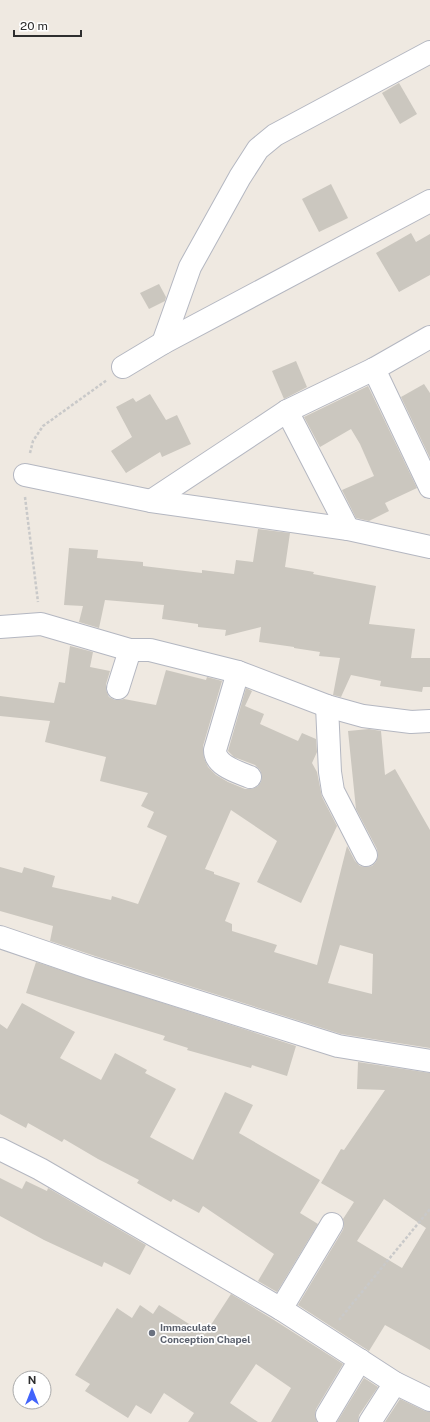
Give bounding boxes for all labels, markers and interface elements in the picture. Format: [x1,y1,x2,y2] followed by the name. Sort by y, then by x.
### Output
[14,12,81,38] scale bar
[20,19,48,33] text: 20 m
[160,1321,251,1345] place label: Immaculate Conception Chapel
[147,1328,157,1338] marker: Immaculate Conception Chapel
[12,1370,52,1410] north arrow
[28,1374,36,1386] text: N

